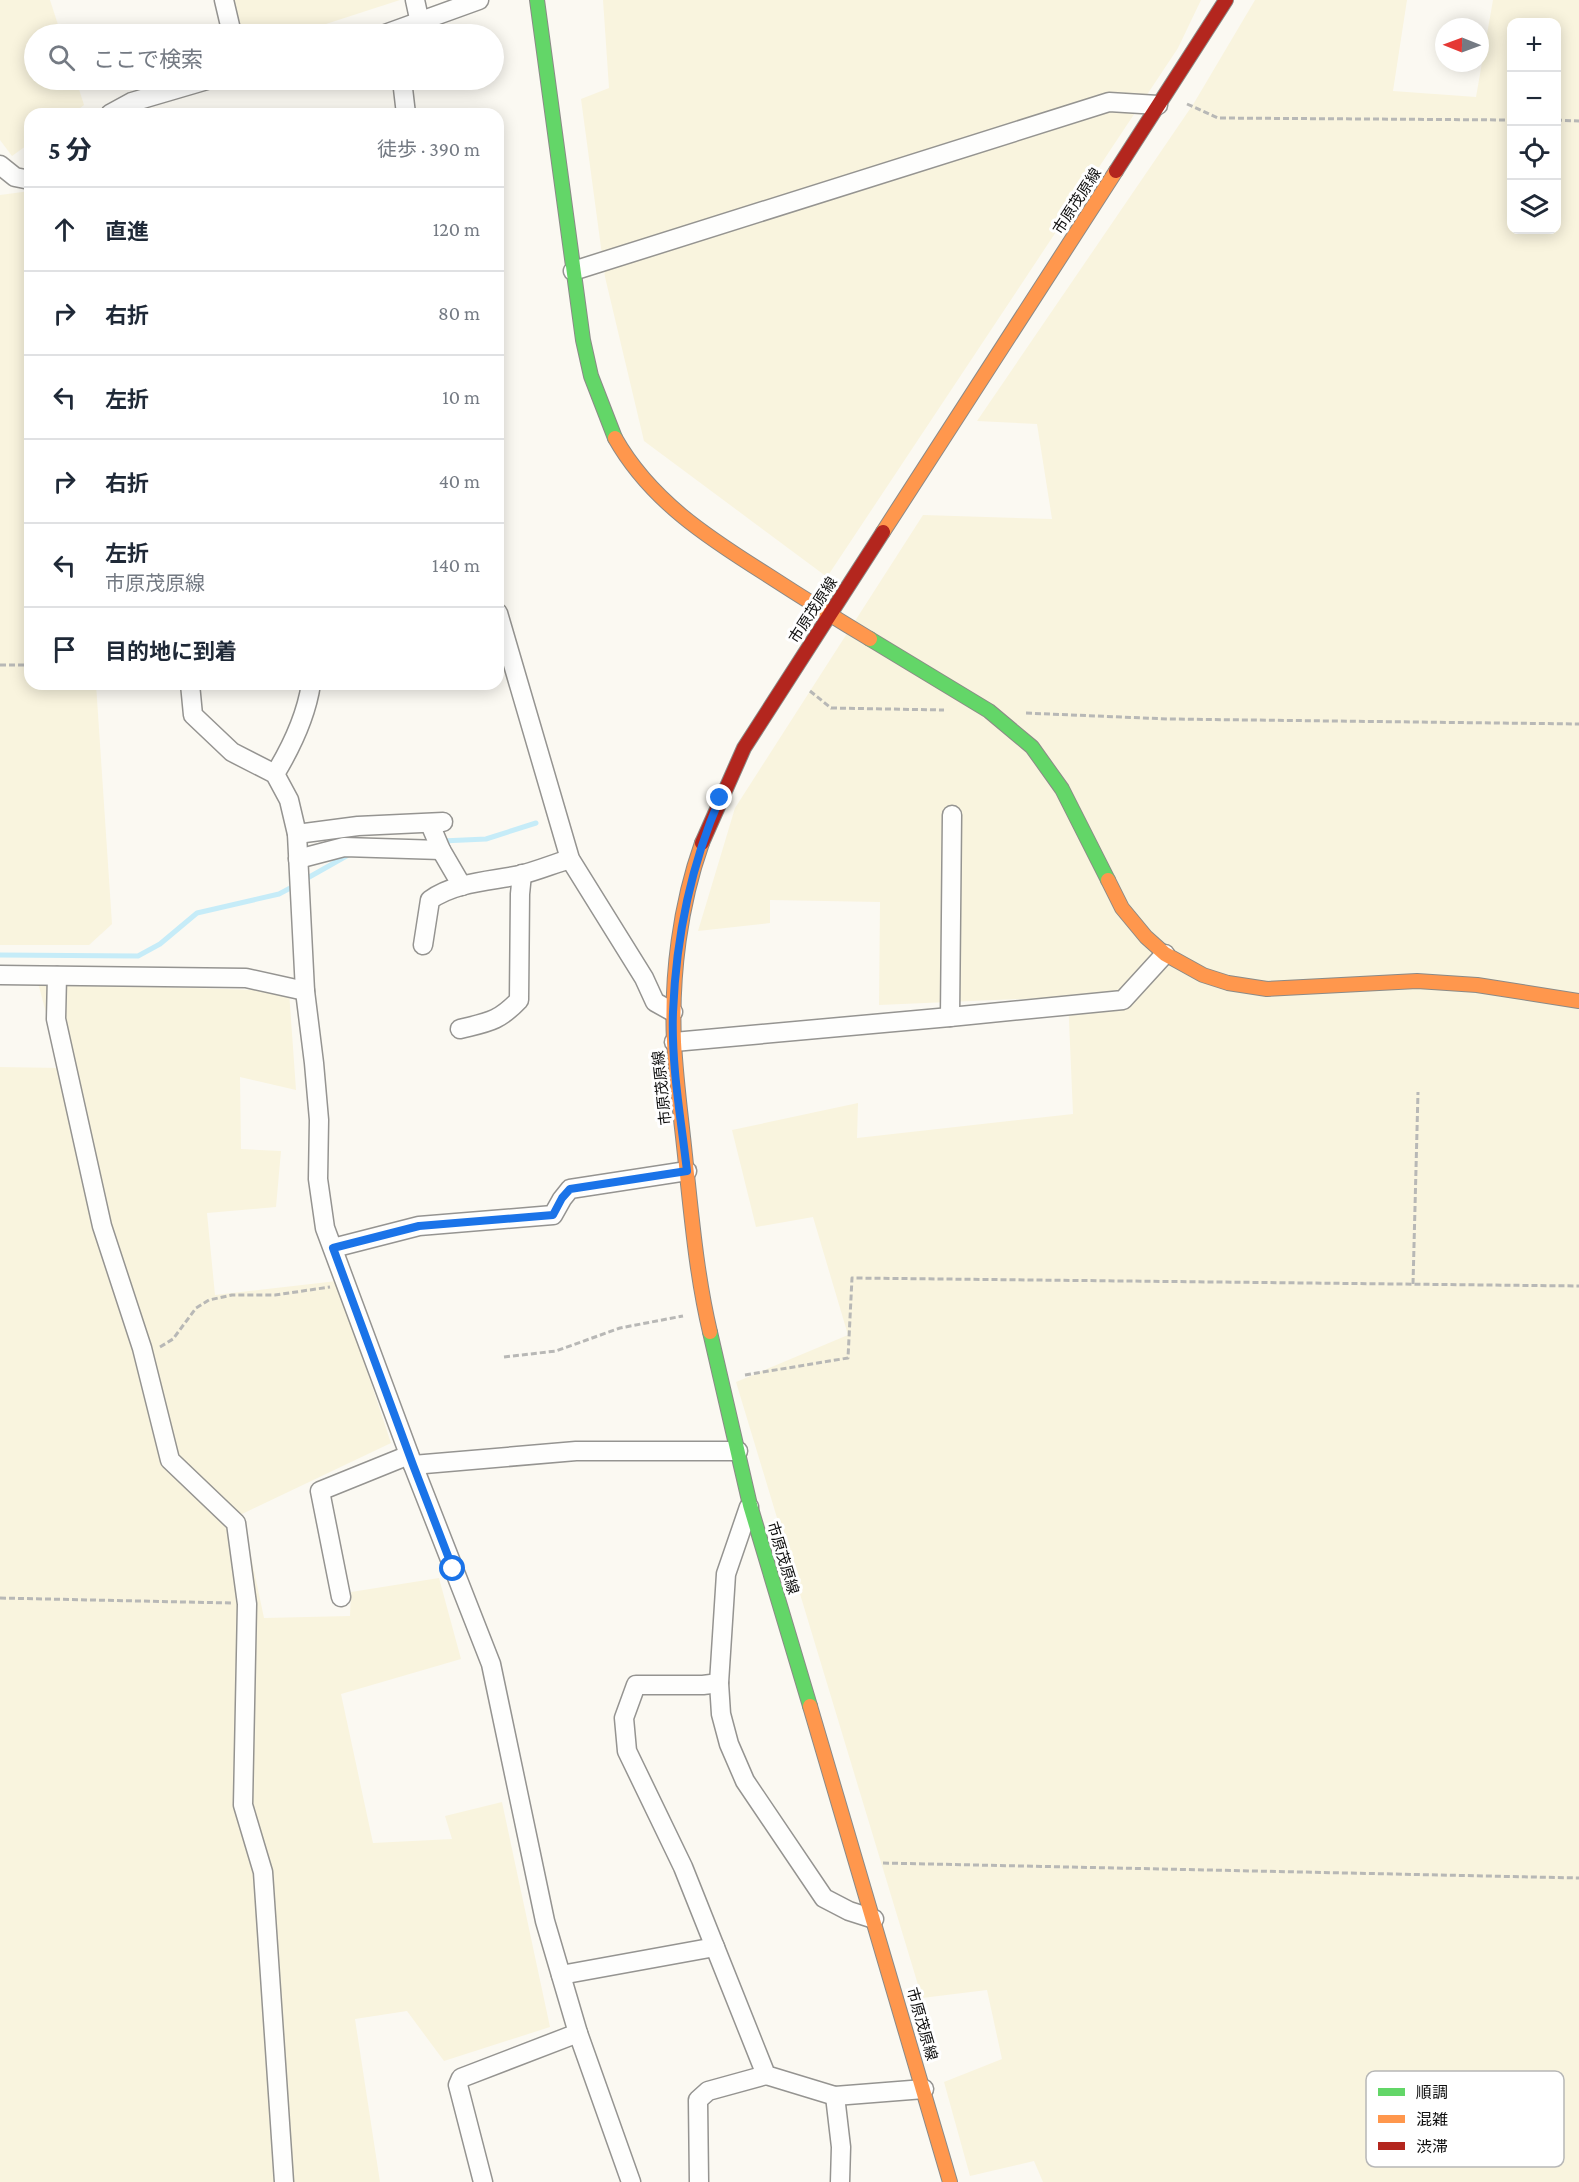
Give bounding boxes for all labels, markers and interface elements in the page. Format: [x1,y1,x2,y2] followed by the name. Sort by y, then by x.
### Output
[1435,18,1489,72] north arrow
[1507,18,1561,234] map controls
[1507,18,1561,72] button: +
[24,24,504,90] search box
[45,41,78,74] icon: search
[93,47,203,72] text: ここで検索
[1507,72,1561,126] button: −
[1507,126,1561,180] button: locate
[48,136,92,165] text: 5 分
[377,138,480,160] text: 徒歩 · 390 m
[1050,165,1104,237] street label: 市原茂原線
[1507,180,1561,234] button: layers
[48,213,81,246] icon: ahead
[433,218,480,240] text: 120 m
[105,219,149,244] text: 直進
[48,297,81,330] icon: right
[438,302,480,324] text: 80 m
[105,303,149,328] text: 右折
[48,381,81,414] icon: left
[442,386,480,408] text: 10 m
[105,387,149,412] text: 左折
[48,465,81,498] icon: right
[439,470,480,492] text: 40 m
[105,471,149,496] text: 右折
[105,541,149,566] text: 左折
[48,549,81,582] icon: left
[432,554,480,576] text: 140 m
[105,572,205,594] text: 市原茂原線
[786,574,840,646] street label: 市原茂原線
[48,633,81,666] icon: arrive
[105,639,237,664] text: 目的地に到着
[706,784,732,810] route end
[650,1050,674,1126] street label: 市原茂原線
[764,1520,802,1596] street label: 市原茂原線
[439,1555,465,1581] route start
[904,1986,940,2062] street label: 市原茂原線
[1366,2071,1564,2167] legend
[1416,2084,1448,2101] text: 順調
[1416,2111,1448,2128] text: 混雑
[1416,2138,1448,2155] text: 渋滞

